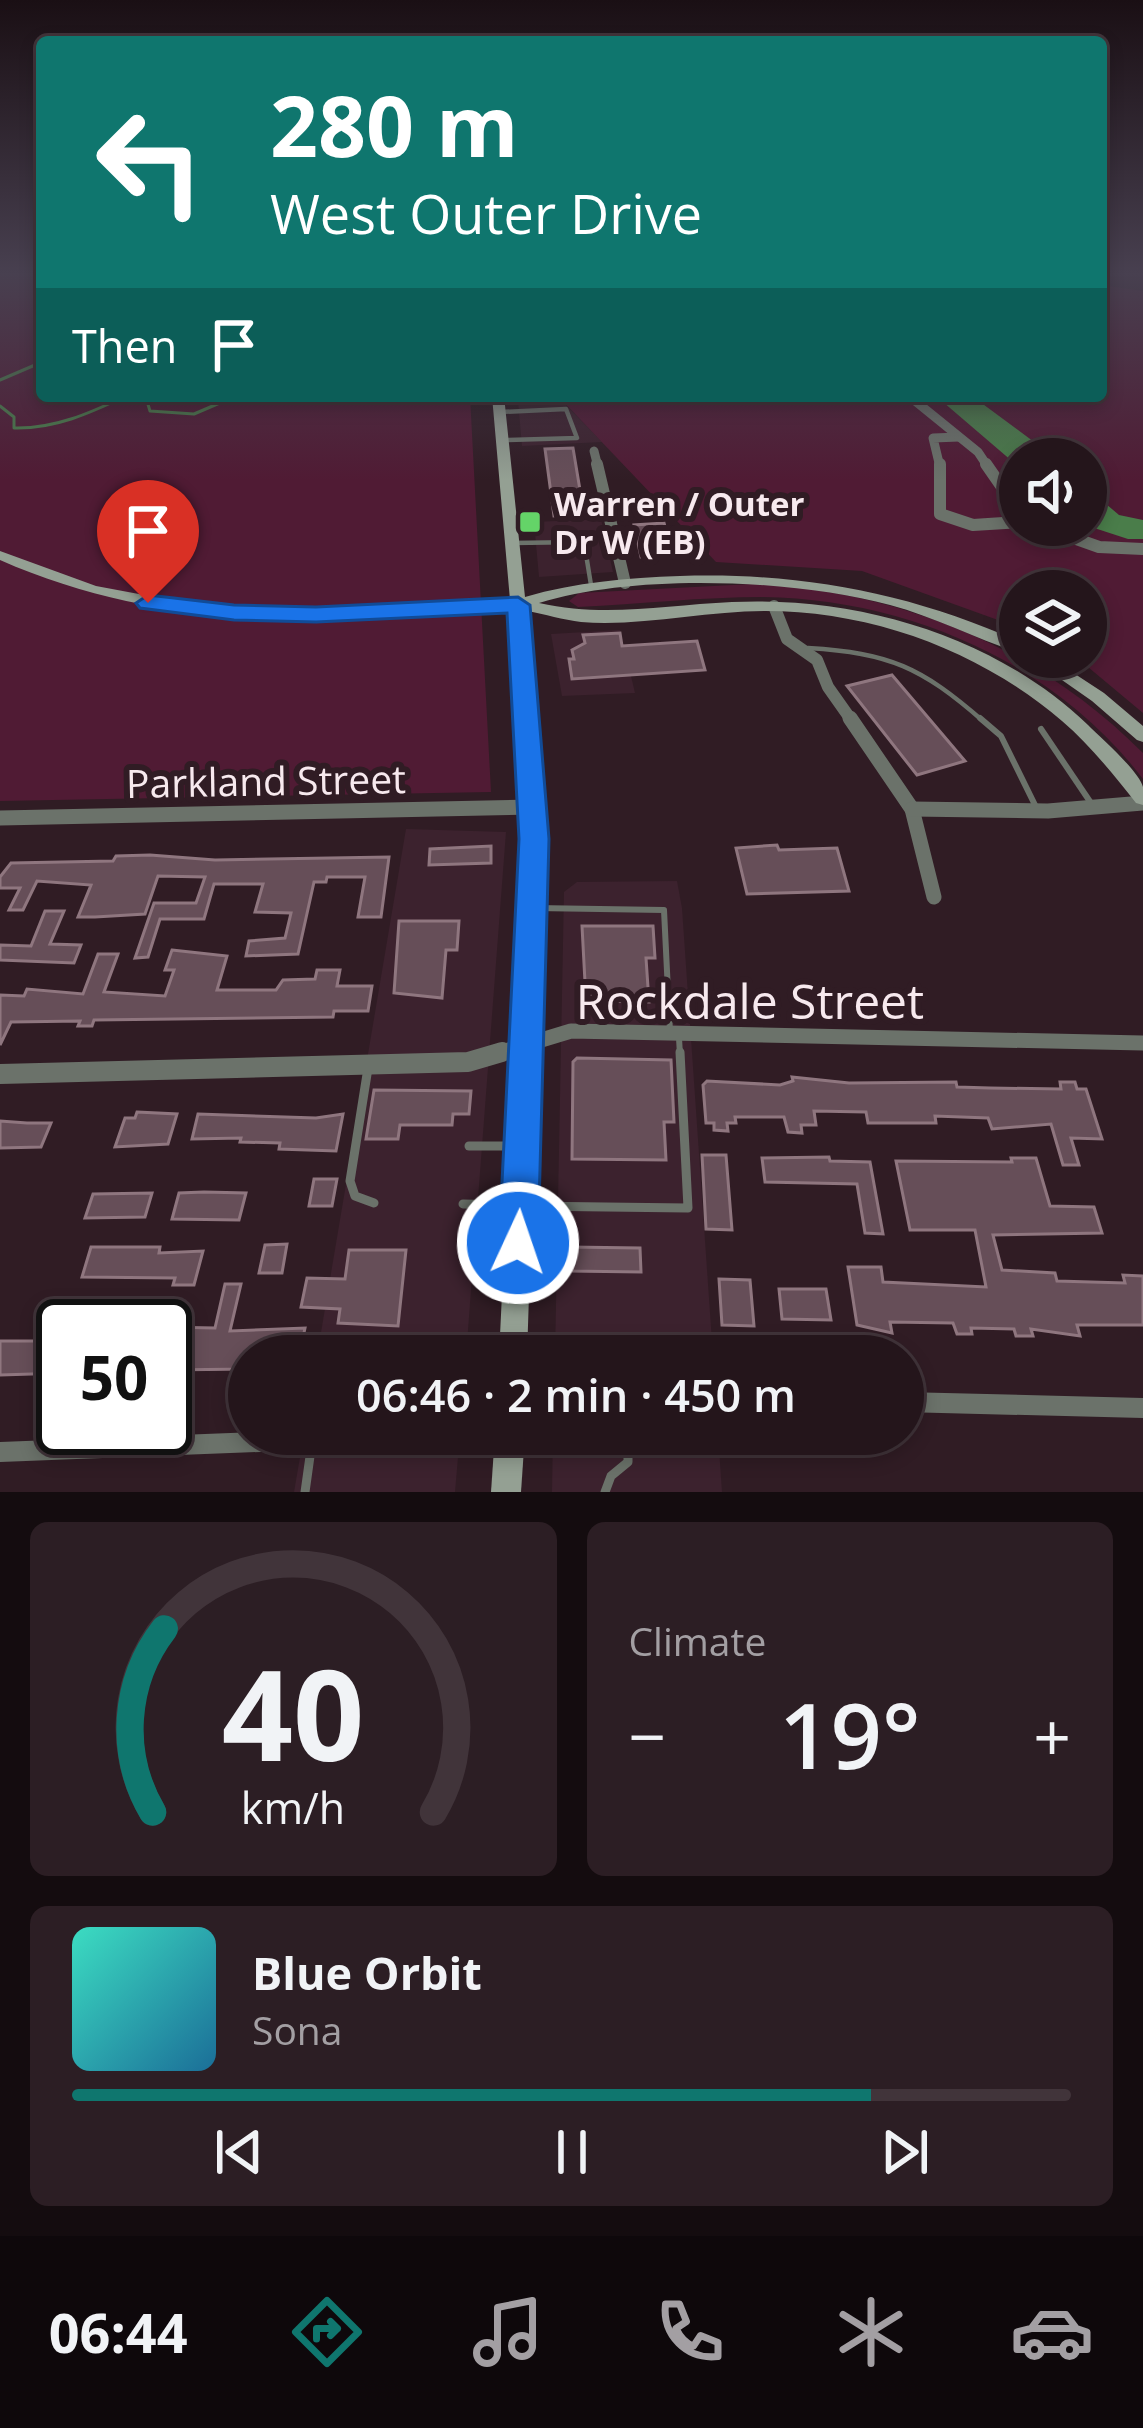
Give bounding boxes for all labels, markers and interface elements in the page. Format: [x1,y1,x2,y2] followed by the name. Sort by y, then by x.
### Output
[270,67,518,182] text: 280 m
[72,84,228,240] icon: left
[270,176,702,250] text: West Outer Drive
[201,312,267,378] icon: arrive
[72,315,177,376] text: Then
[999,438,1107,678] map controls
[999,438,1107,546] button: sound
[97,480,199,603] pin
[554,481,805,564] place label: Warren / Outer Dr W (EB)
[115,498,181,564] icon: arrive
[517,509,543,535] marker: Warren / Outer Dr W (EB)
[999,570,1107,678] button: layers
[126,751,406,809] street label: Parkland Street
[576,968,924,1033] street label: Rockdale Street
[455,1180,581,1306] position arrow
[36,1299,192,1455] speed limit sign: 50
[356,1364,796,1425] text: 06:46 · 2 min · 450 m
[629,1614,766,1667] text: Climate
[222,1628,365,1798] text: 40
[779,1673,920,1795] text: 19°
[629,1690,666,1780] text: −
[1033,1690,1071,1780] text: +
[241,1778,345,1837] text: km/h
[252,1942,482,2003] text: Blue Orbit
[252,2003,342,2056] text: Sona
[206,2119,272,2185] icon: previous
[539,2119,605,2185] icon: pause
[872,2119,938,2185] icon: next
[285,2290,369,2374] icon: directions
[466,2290,550,2374] icon: music
[648,2290,732,2374] icon: phone
[829,2290,913,2374] icon: climate
[1010,2290,1094,2374] icon: car
[49,2295,188,2369] text: 06:44

